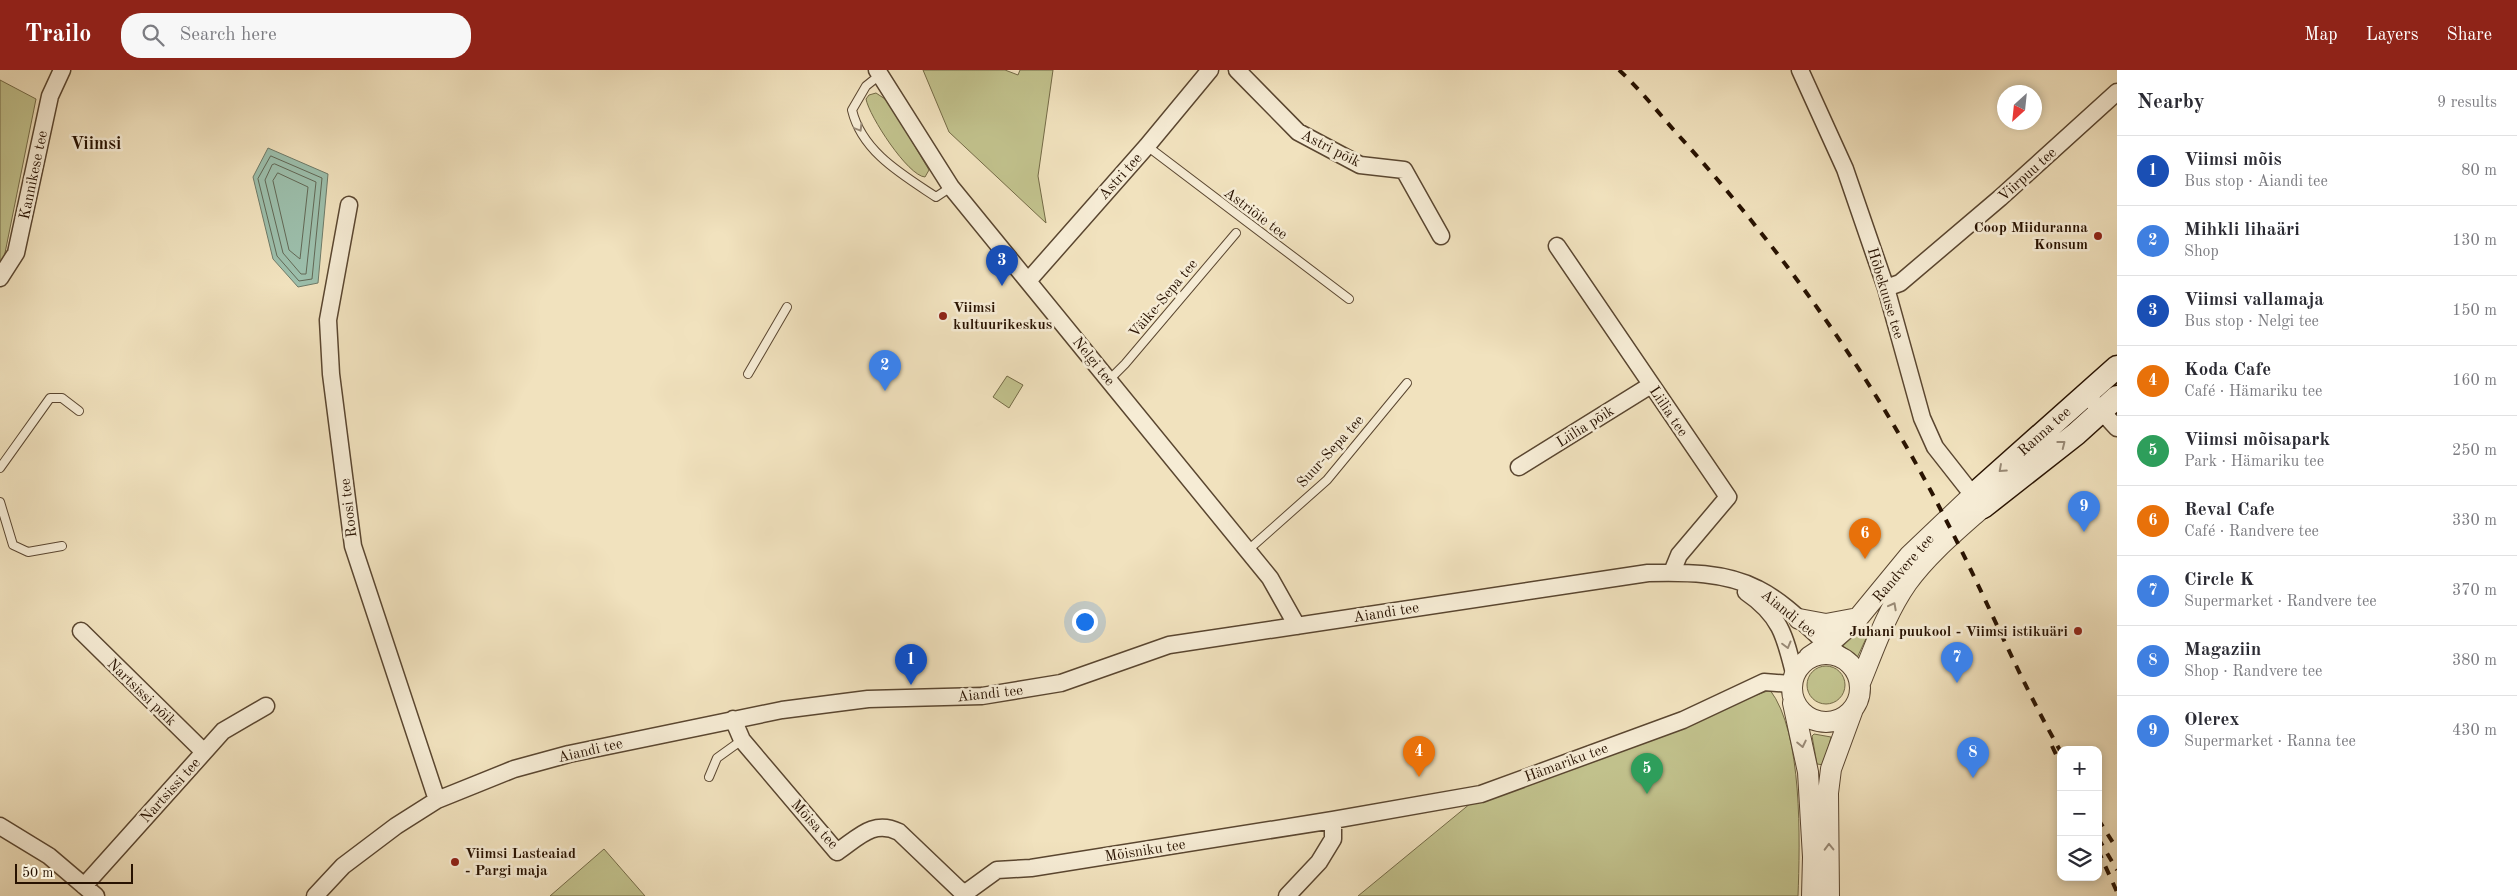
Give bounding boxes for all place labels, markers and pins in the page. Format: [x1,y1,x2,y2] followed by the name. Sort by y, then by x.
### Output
[1974,221,2088,253] place label: Coop Miiduranna Konsum
[2092,230,2104,242] marker: Coop Miiduranna Konsum
[986,245,1018,286] pin: 3
[953,301,1052,333] place label: Viimsi kultuurikeskus
[937,310,949,322] marker: Viimsi kultuurikeskus
[869,350,901,391] pin: 2
[2068,491,2100,532] pin: 9
[1849,518,1881,559] pin: 6
[1849,625,2068,640] place label: Juhani puukool - Viimsi istikuäri
[2072,625,2084,637] marker: Juhani puukool - Viimsi istikuäri
[1941,642,1973,683] pin: 7
[895,644,927,685] pin: 1
[1403,736,1435,777] pin: 4
[1957,737,1989,778] pin: 8
[1631,753,1663,794] pin: 5
[465,847,576,879] place label: Viimsi Lasteaiad - Pargi maja
[449,856,461,868] marker: Viimsi Lasteaiad - Pargi maja

